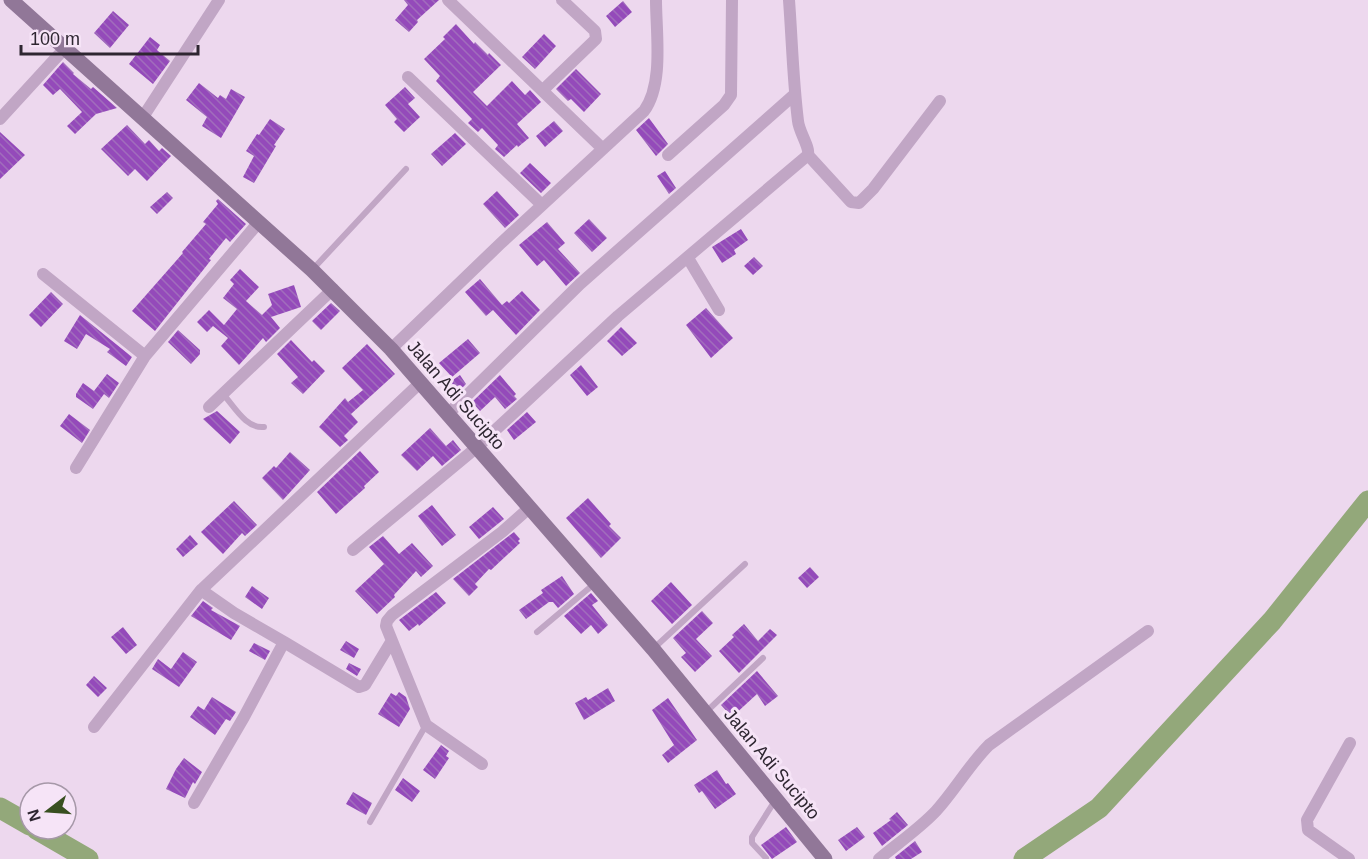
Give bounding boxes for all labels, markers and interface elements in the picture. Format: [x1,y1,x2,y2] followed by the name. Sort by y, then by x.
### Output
[21,18,198,56] scale bar
[30,29,80,49] text: 100 m
[403,336,509,454] street label: Jalan Adi Sucipto
[720,705,824,823] street label: Jalan Adi Sucipto
[18,781,78,841] north arrow
[24,807,44,823] text: N

